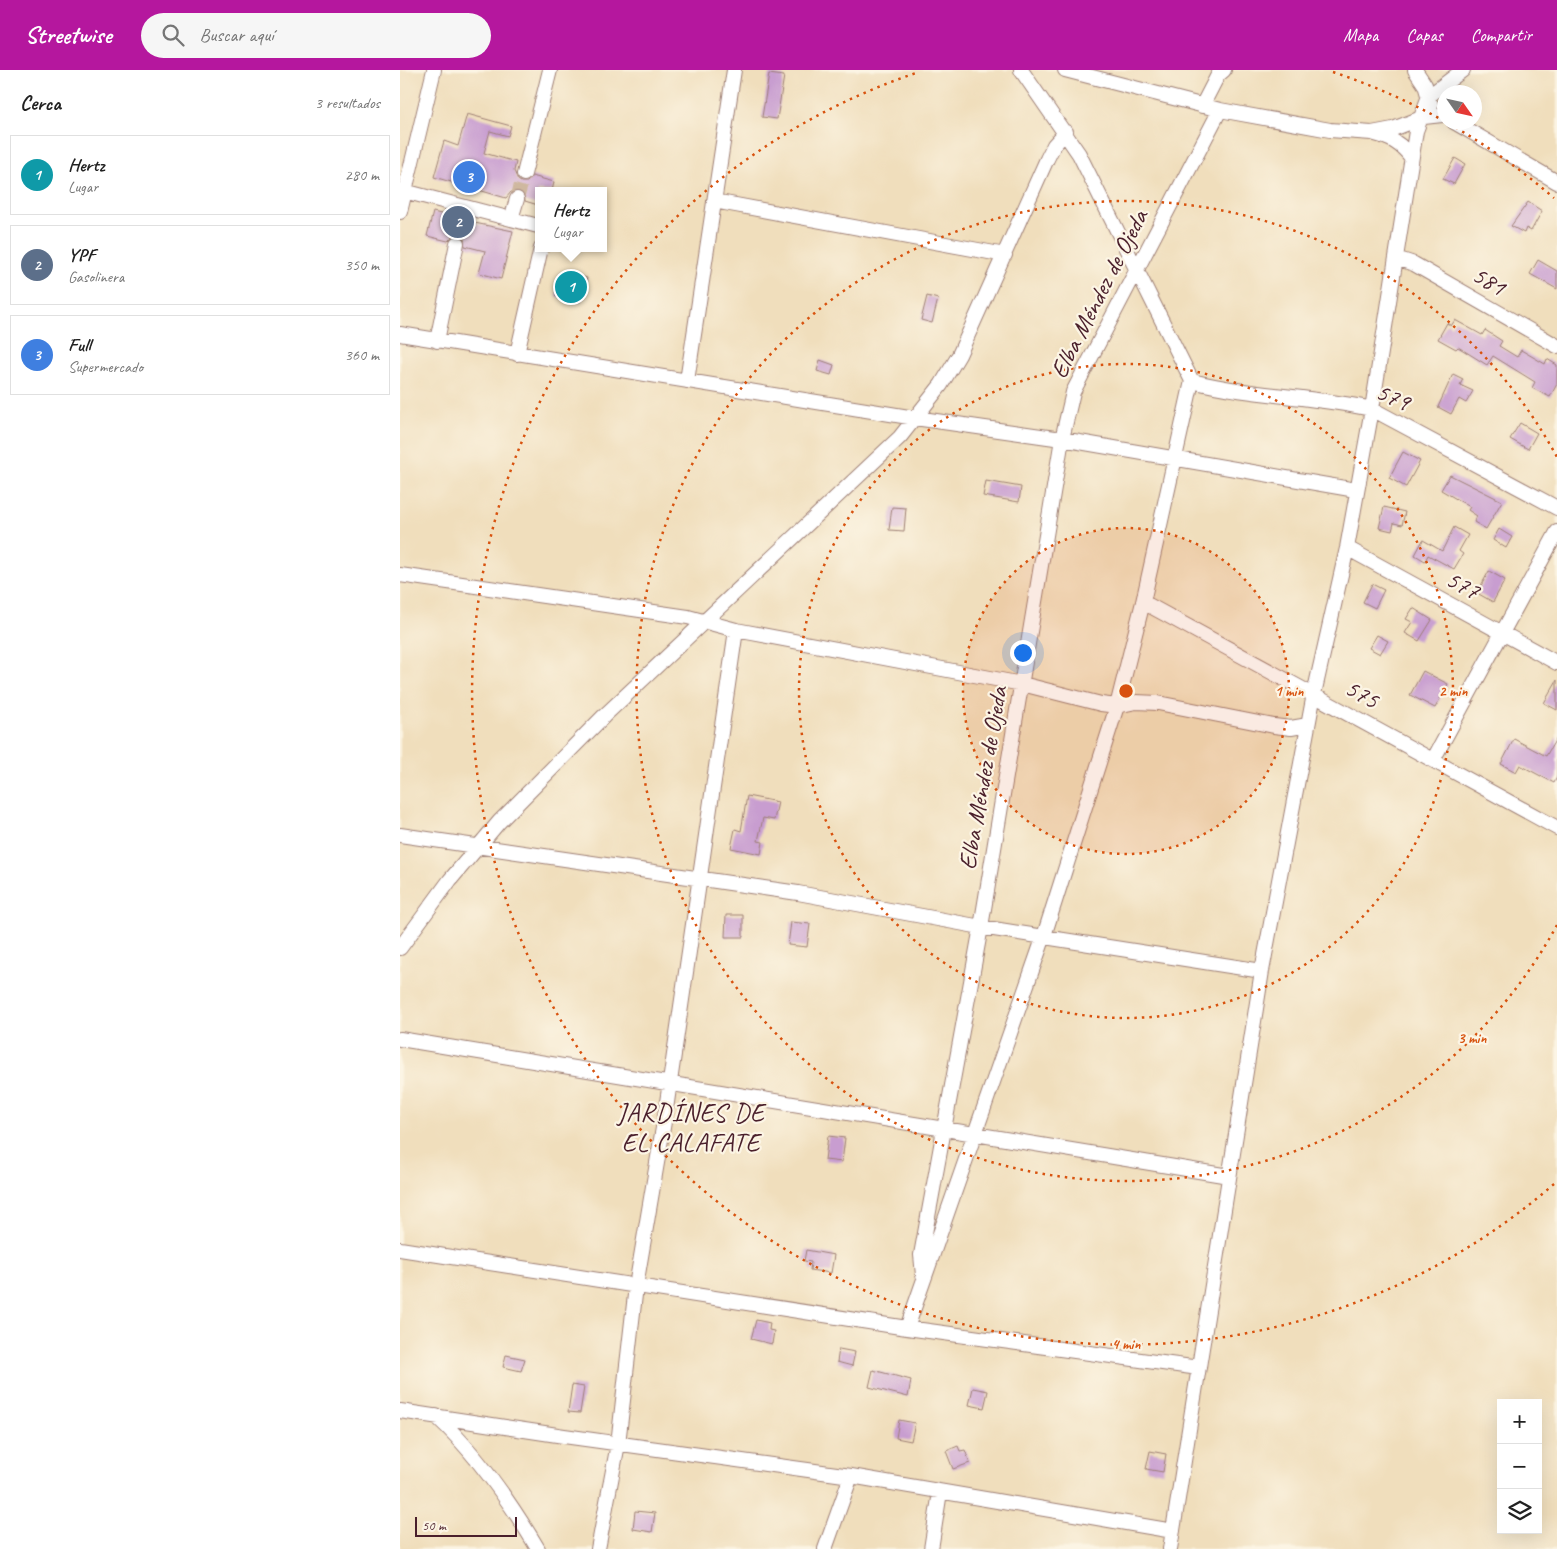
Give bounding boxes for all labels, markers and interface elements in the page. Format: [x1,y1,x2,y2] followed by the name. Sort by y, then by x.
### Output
[141,13,491,58] search box
[25,20,111,50] text: Streetwise
[159,21,187,49] icon: search
[199,23,274,47] text: Buscar aquí
[1343,24,1378,46] text: Mapa
[1406,24,1443,46] text: Capas
[1471,24,1532,46] text: Compartir
[1437,85,1482,130] north arrow
[20,90,61,116] text: Cerca
[315,93,380,113] text: 3 resultados
[68,153,104,177] text: Hertz
[453,158,485,196] pin: 3
[33,165,41,185] text: 1
[345,165,379,185] text: 280 m
[68,177,98,197] text: Lugar
[535,187,607,252] popup
[553,198,589,222] text: Hertz
[442,203,474,241] pin: 2
[1043,203,1156,384] street label: Elba Méndez de Ojeda
[553,222,583,242] text: Lugar
[68,243,95,267] text: YPF
[33,255,41,275] text: 2
[345,255,379,275] text: 350 m
[1466,259,1513,304] street label: 581
[68,267,124,287] text: Gasolinera
[555,268,587,306] pin: 1
[68,333,91,357] text: Full
[33,345,41,365] text: 3
[345,345,379,365] text: 360 m
[68,357,143,377] text: Supermercado
[1371,376,1417,419] street label: 579
[1441,563,1487,608] street label: 577
[1010,640,1036,666] your location
[1339,672,1386,717] street label: 575
[951,682,1015,872] street label: Elba Méndez de Ojeda
[1117,682,1135,700] centre of rings
[1275,682,1304,701] text: 1 min
[1439,682,1468,701] text: 2 min
[1458,1029,1487,1048] text: 3 min
[615,1096,767,1159] district label: JARDÍNES DE EL CALAFATE
[1112,1335,1141,1354] text: 4 min
[1497,1399,1542,1534] map controls
[1497,1399,1542,1444] button: +
[1497,1444,1542,1489] button: −
[1497,1489,1542,1534] button: layers
[415,1514,518,1537] scale bar
[422,1517,446,1534] text: 50 m

